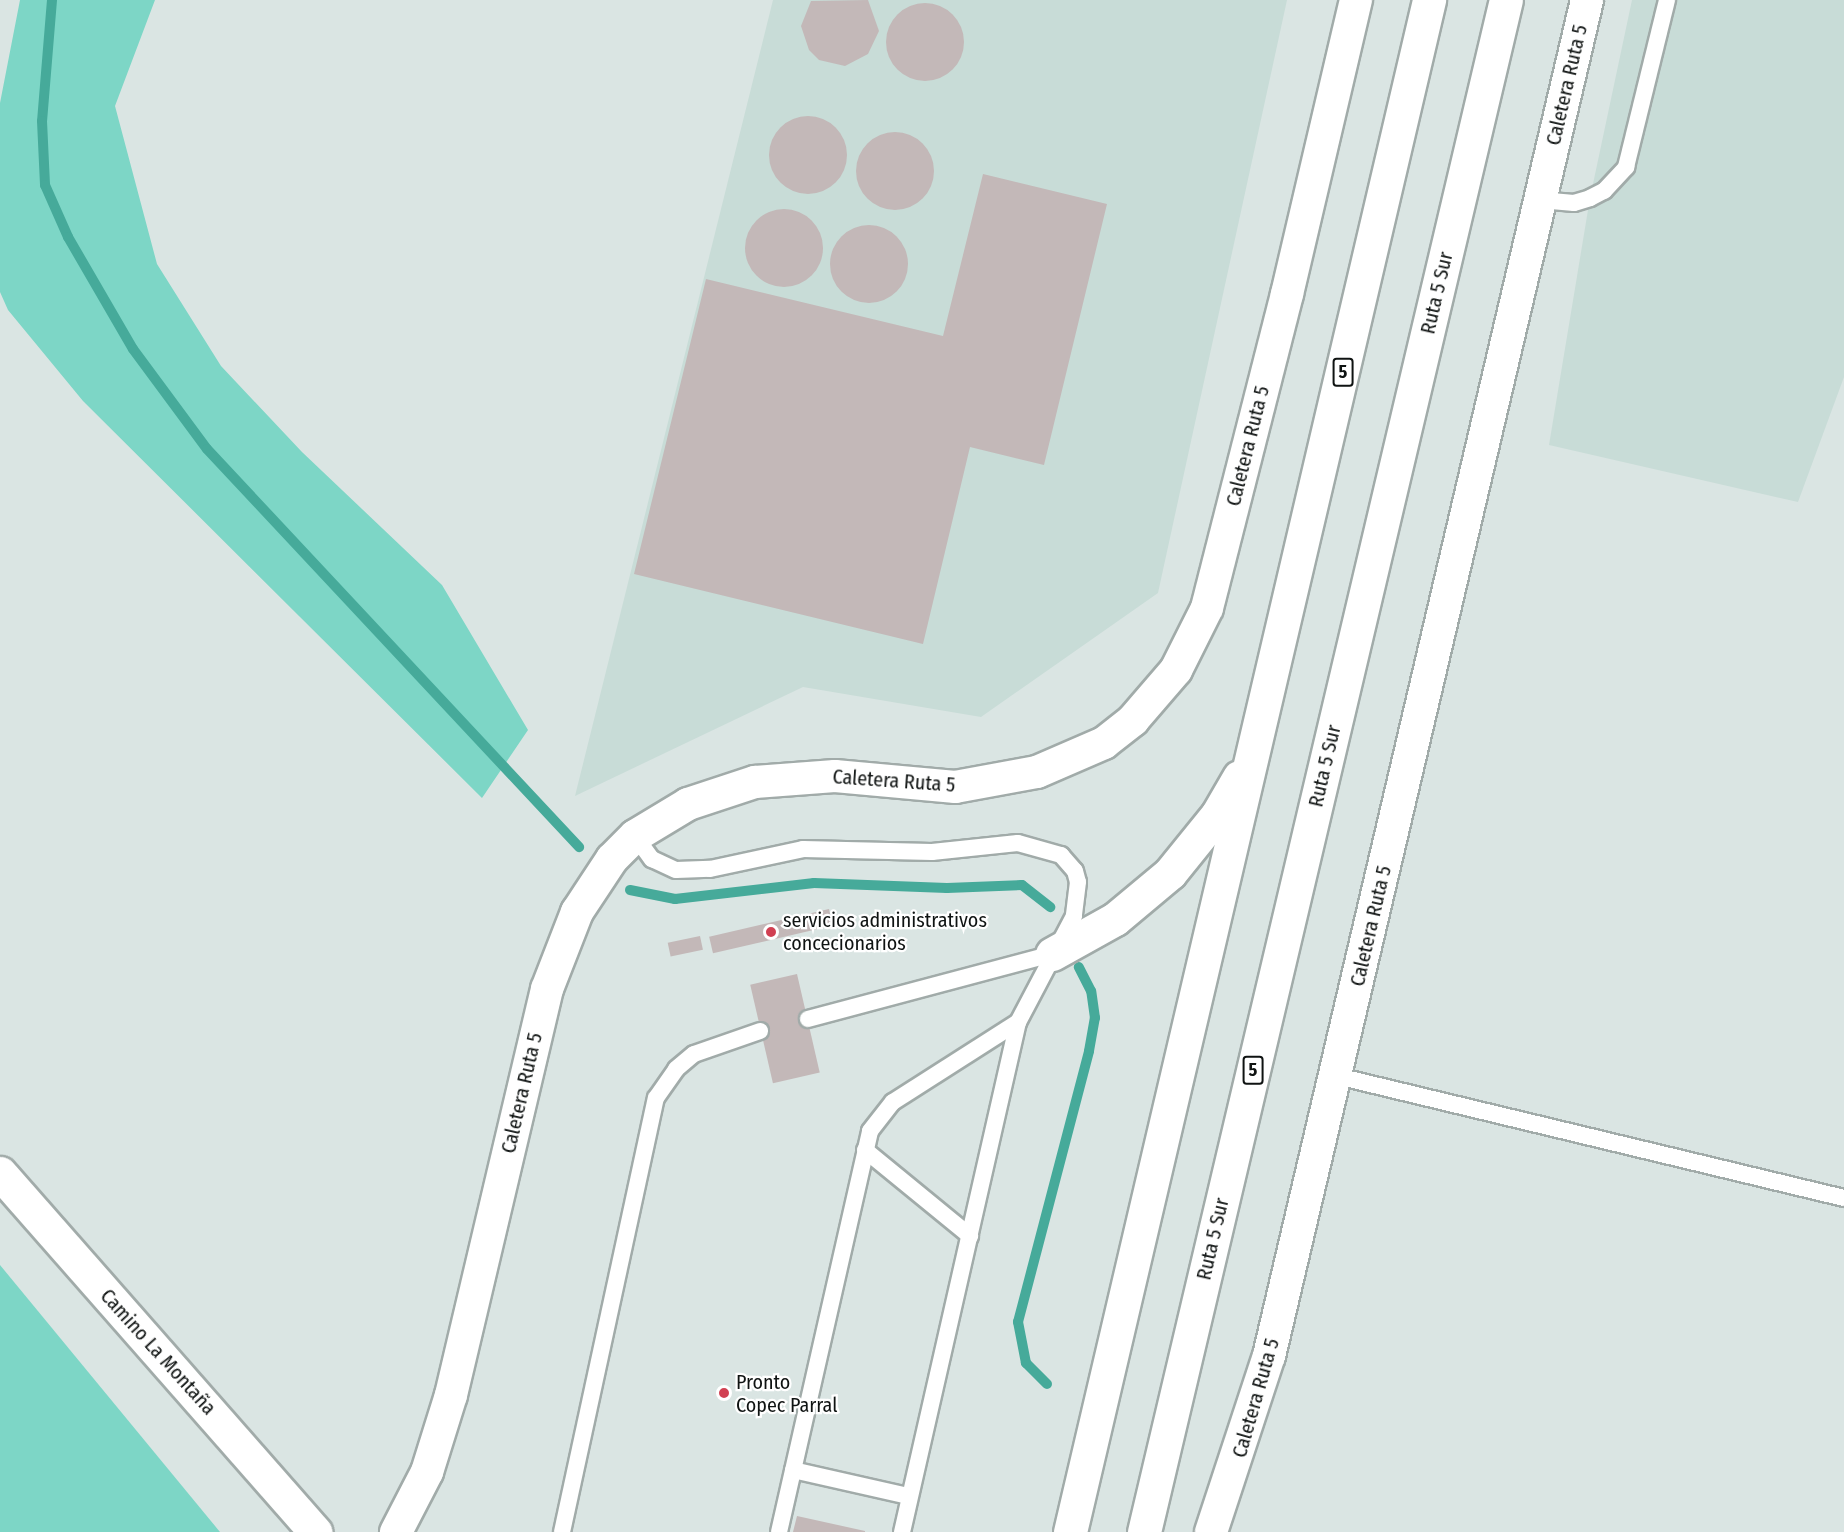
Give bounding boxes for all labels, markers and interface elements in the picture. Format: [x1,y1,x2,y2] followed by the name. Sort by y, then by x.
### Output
[1541,22,1593,148] street label: Caletera Ruta 5
[1416,250,1458,336] street label: Ruta 5 Sur
[1332,357,1354,387] road number: 5
[1221,383,1275,509] street label: Caletera Ruta 5
[1304,723,1346,809] street label: Ruta 5 Sur
[832,765,956,797] street label: Caletera Ruta 5
[1345,863,1397,989] street label: Caletera Ruta 5
[783,909,987,956] place label: servicios administrativos concecionarios
[764,925,778,939] marker: servicios administrativos concecionarios
[496,1030,548,1156] street label: Caletera Ruta 5
[1242,1055,1264,1085] road number: 5
[1192,1196,1234,1282] street label: Ruta 5 Sur
[95,1284,221,1420] street label: Camino La Montaña
[1228,1336,1284,1460] street label: Caletera Ruta 5
[736,1370,837,1417] place label: Pronto Copec Parral
[717,1386,731,1400] marker: Pronto Copec Parral

